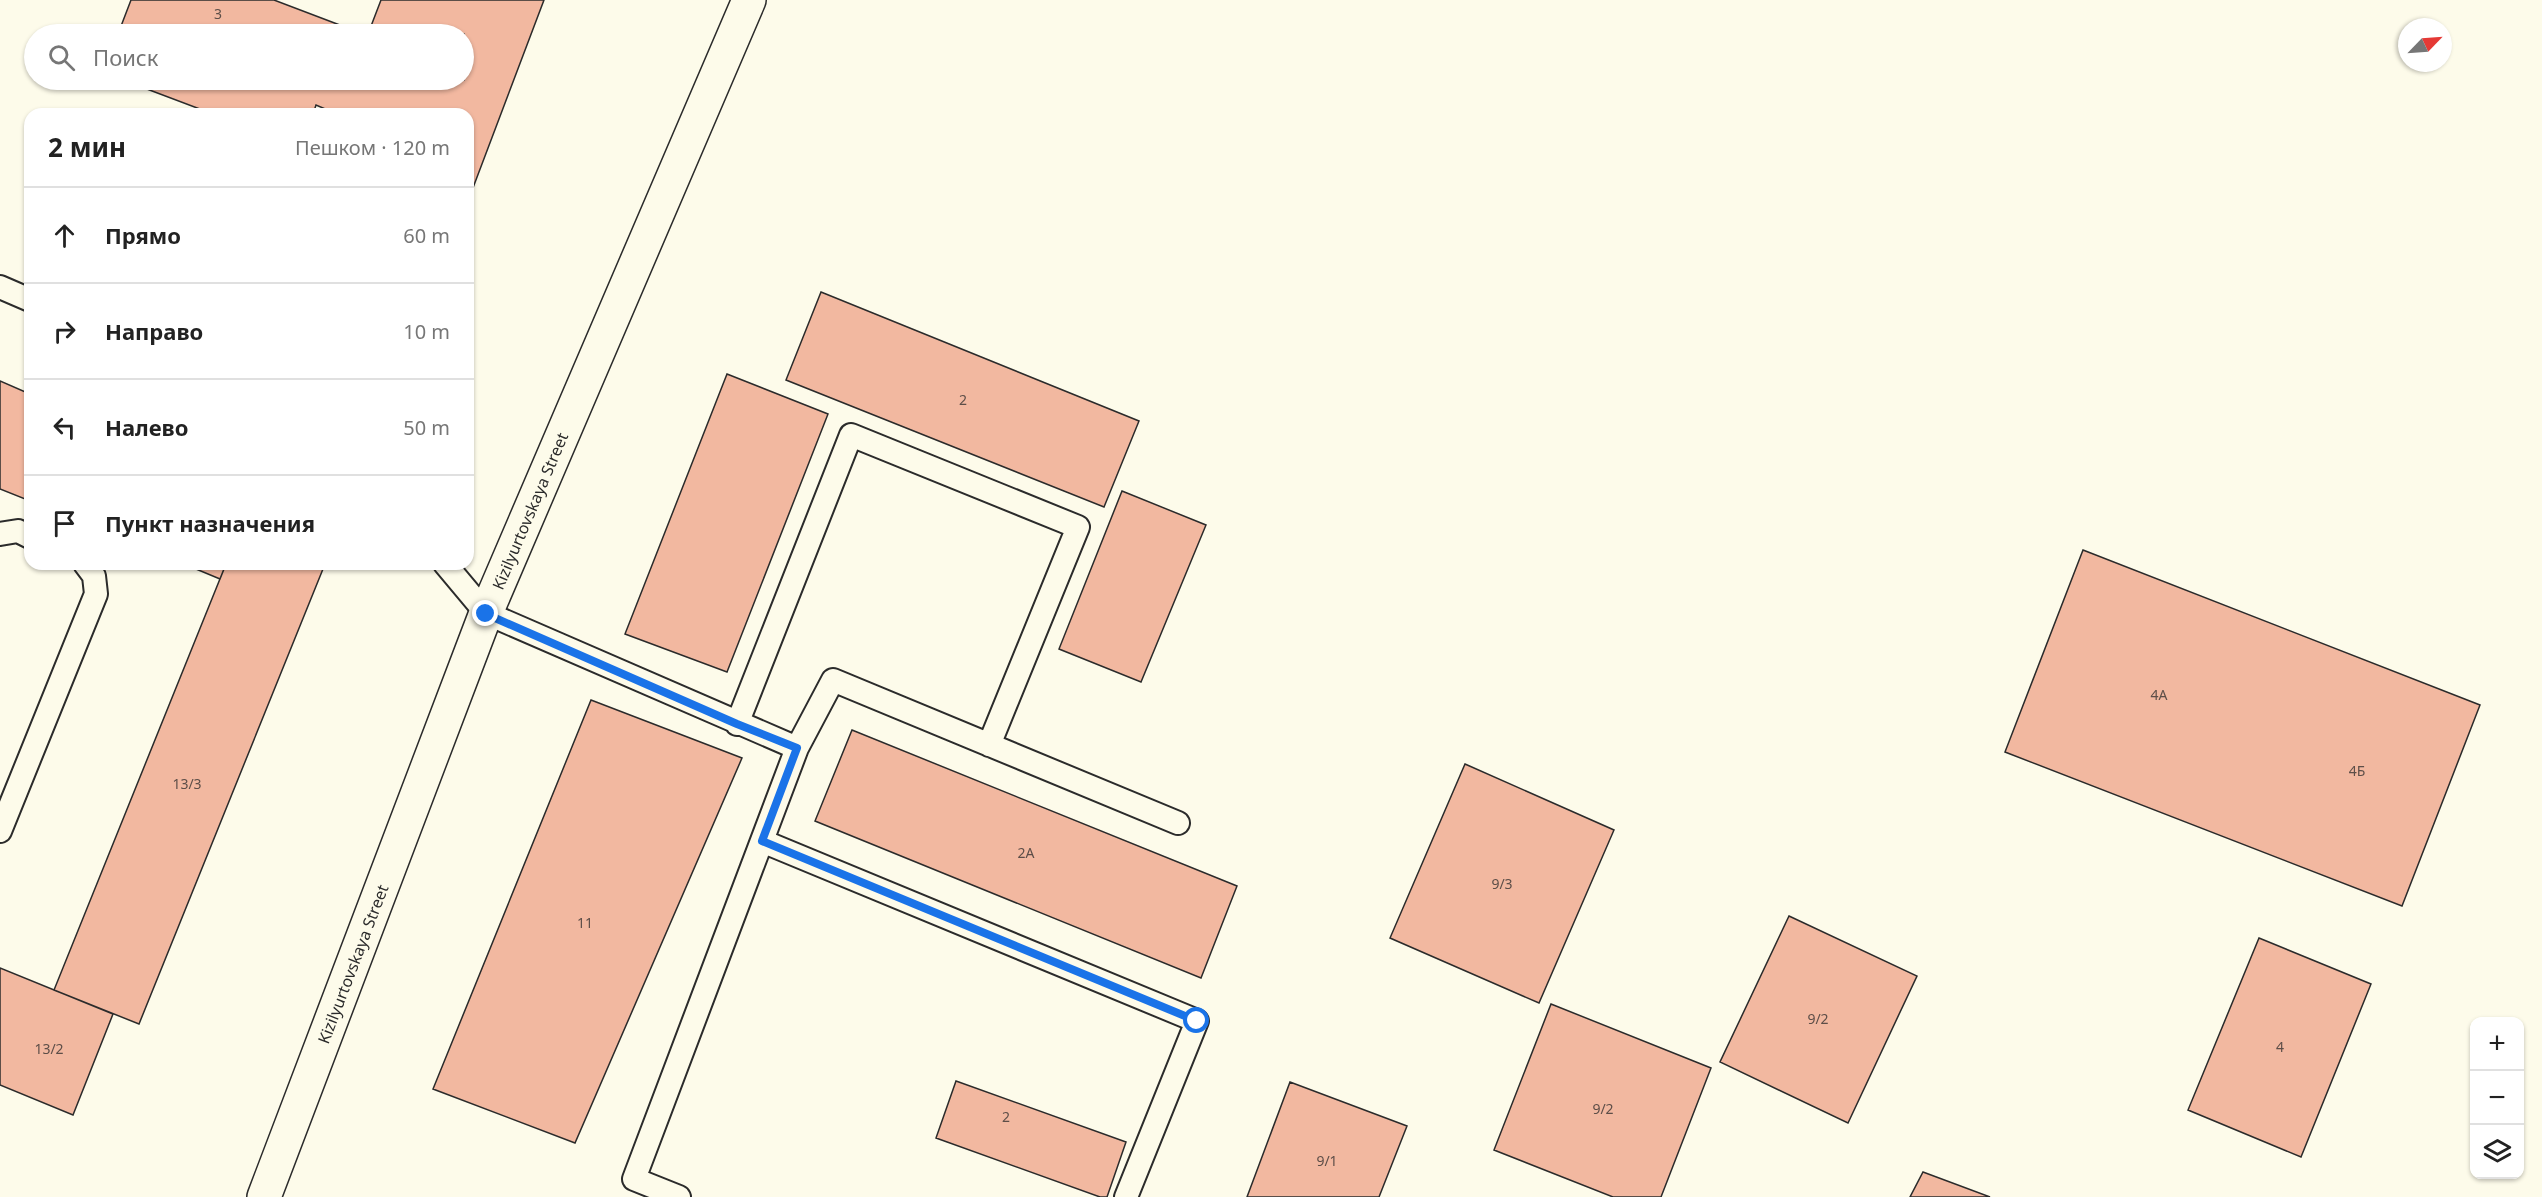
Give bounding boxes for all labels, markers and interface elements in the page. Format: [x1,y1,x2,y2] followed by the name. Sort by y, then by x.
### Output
[214,4,222,23] house number: 3
[2398,18,2452,72] north arrow
[24,24,474,90] search box
[45,41,78,74] icon: search
[93,42,158,72] text: Поиск
[48,129,126,165] text: 2 мин
[295,134,450,161] text: Пешком · 120 m
[48,219,81,252] icon: ahead
[105,220,181,250] text: Прямо
[403,222,450,249] text: 60 m
[48,315,81,348] icon: right
[105,316,203,346] text: Направо
[403,318,450,345] text: 10 m
[959,390,967,409] house number: 2
[48,411,81,444] icon: left
[105,412,188,442] text: Налево
[403,414,450,441] text: 50 m
[487,429,573,593] street label: Kizilyurtovskaya Street
[48,507,81,540] icon: arrive
[105,508,315,538] text: Пункт назначения
[472,600,498,626] route end
[2151,685,2168,704] house number: 4А
[2349,761,2365,780] house number: 4Б
[172,774,202,793] house number: 13/3
[1018,843,1035,862] house number: 2А
[1491,874,1513,893] house number: 9/3
[312,881,394,1047] street label: Kizilyurtovskaya Street
[577,913,593,932] house number: 11
[1183,1007,1209,1033] route start
[1807,1009,1829,1028] house number: 9/2
[2470,1017,2524,1179] map controls
[2470,1017,2524,1071] button: +
[2276,1037,2284,1056] house number: 4
[34,1039,64,1058] house number: 13/2
[2470,1071,2524,1125] button: −
[1592,1099,1614,1118] house number: 9/2
[1002,1107,1010,1126] house number: 2
[2470,1125,2524,1179] button: layers
[1316,1151,1338,1170] house number: 9/1

